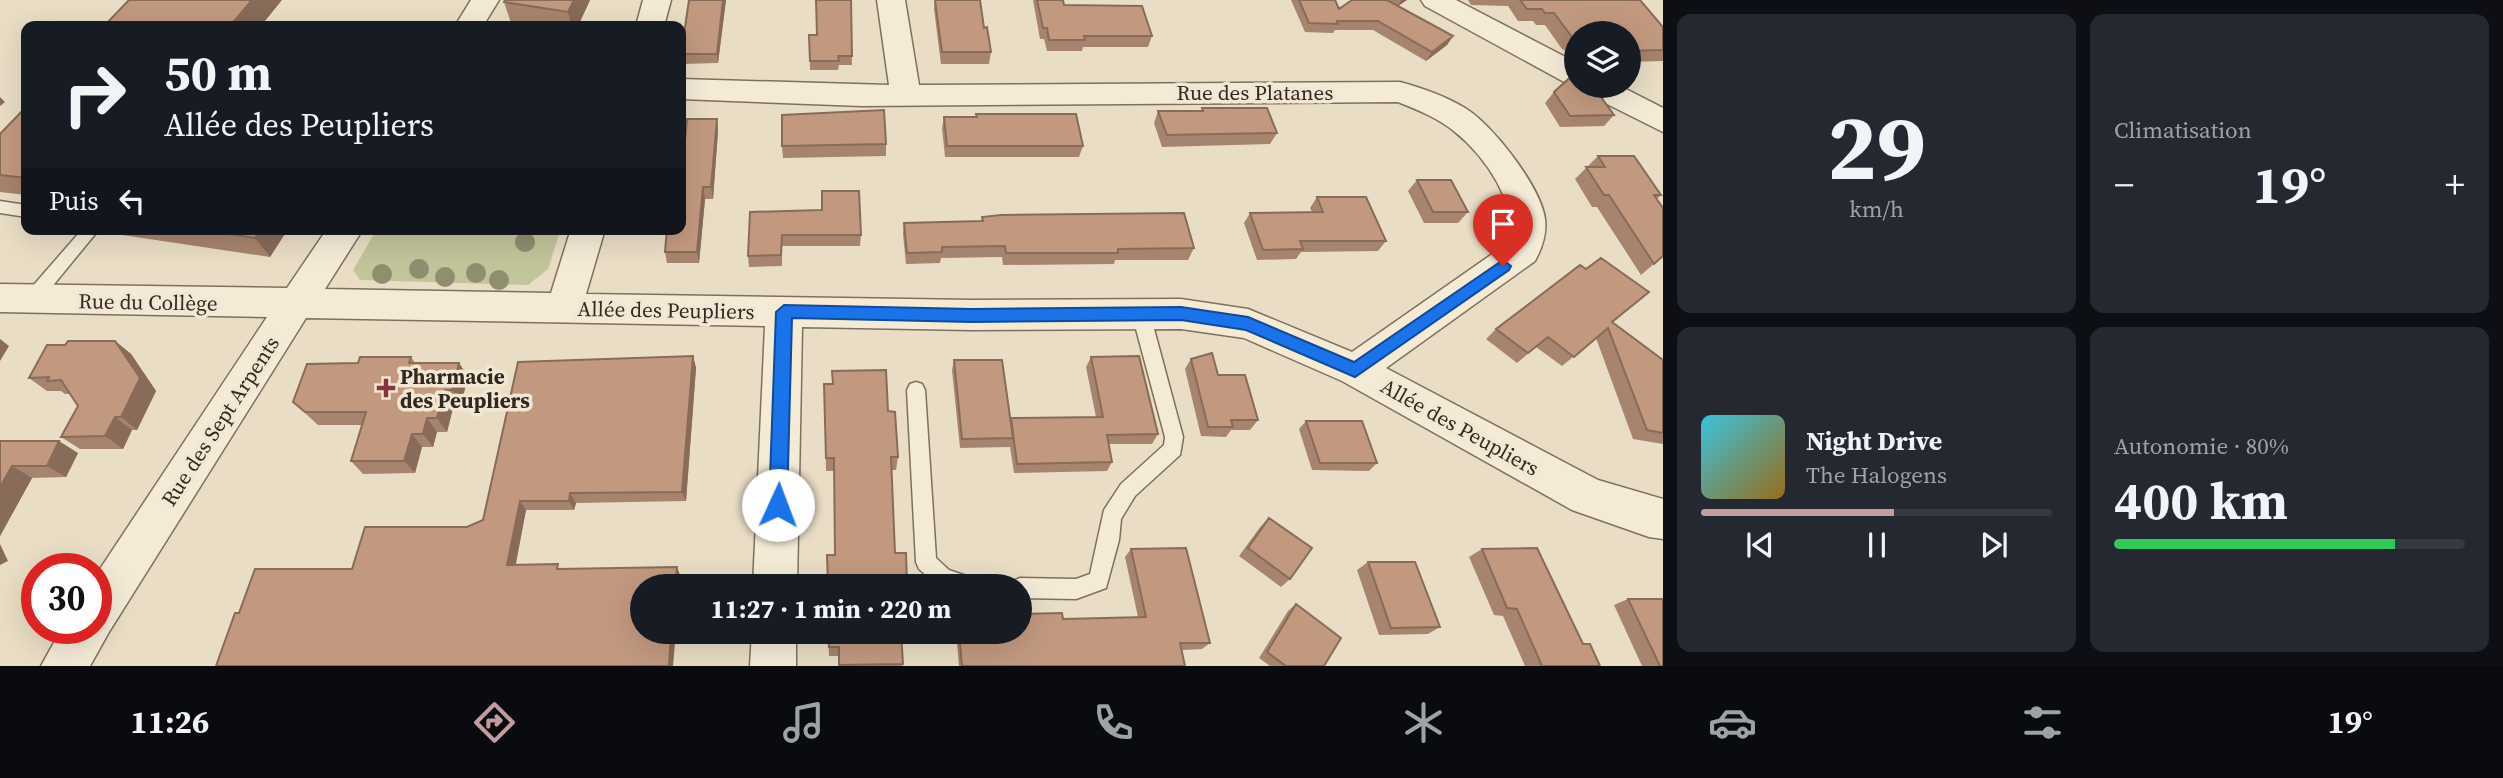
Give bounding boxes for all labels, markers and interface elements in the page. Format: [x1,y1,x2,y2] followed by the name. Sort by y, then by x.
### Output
[1564,21,1641,98] map controls
[1564,21,1641,98] button: layers
[164,39,272,106] text: 50 m
[49,49,140,140] icon: right
[1177,78,1333,107] street label: Rue des Platanes
[1827,85,1926,209] text: 29
[164,103,434,147] text: Allée des Peupliers
[2114,114,2252,146] text: Climatisation
[2253,149,2326,220] text: 19°
[2114,159,2134,211] text: −
[2445,159,2465,211] text: +
[113,182,151,220] icon: left
[49,183,99,219] text: Puis
[1849,193,1904,225] text: km/h
[1473,194,1533,266] pin
[1484,205,1522,243] icon: arrive
[78,286,218,318] street label: Rue du Collège
[577,294,755,326] street label: Allée des Peupliers
[154,330,286,512] street label: Rue des Sept Arpents
[400,362,530,415] place label: Pharmacie des Peupliers
[1376,371,1544,483] street label: Allée des Peupliers
[378,380,394,396] marker: Pharmacie des Peupliers
[1806,423,1942,459] text: Night Drive
[2114,430,2289,462] text: Autonomie · 80%
[1806,459,1947,491] text: The Halogens
[2114,465,2288,536] text: 400 km
[741,468,815,542] position arrow
[1741,526,1779,564] icon: previous
[1858,526,1896,564] icon: pause
[1975,526,2013,564] icon: next
[21,553,112,644] speed limit sign: 30
[711,591,951,627] text: 11:27 · 1 min · 220 m
[470,698,519,747] icon: directions
[779,698,828,747] icon: music
[1089,698,1138,747] icon: phone
[1399,698,1448,747] icon: climate
[1708,698,1757,747] icon: car
[2018,698,2067,747] icon: filters
[130,700,209,744] text: 11:26
[2327,700,2373,744] text: 19°

